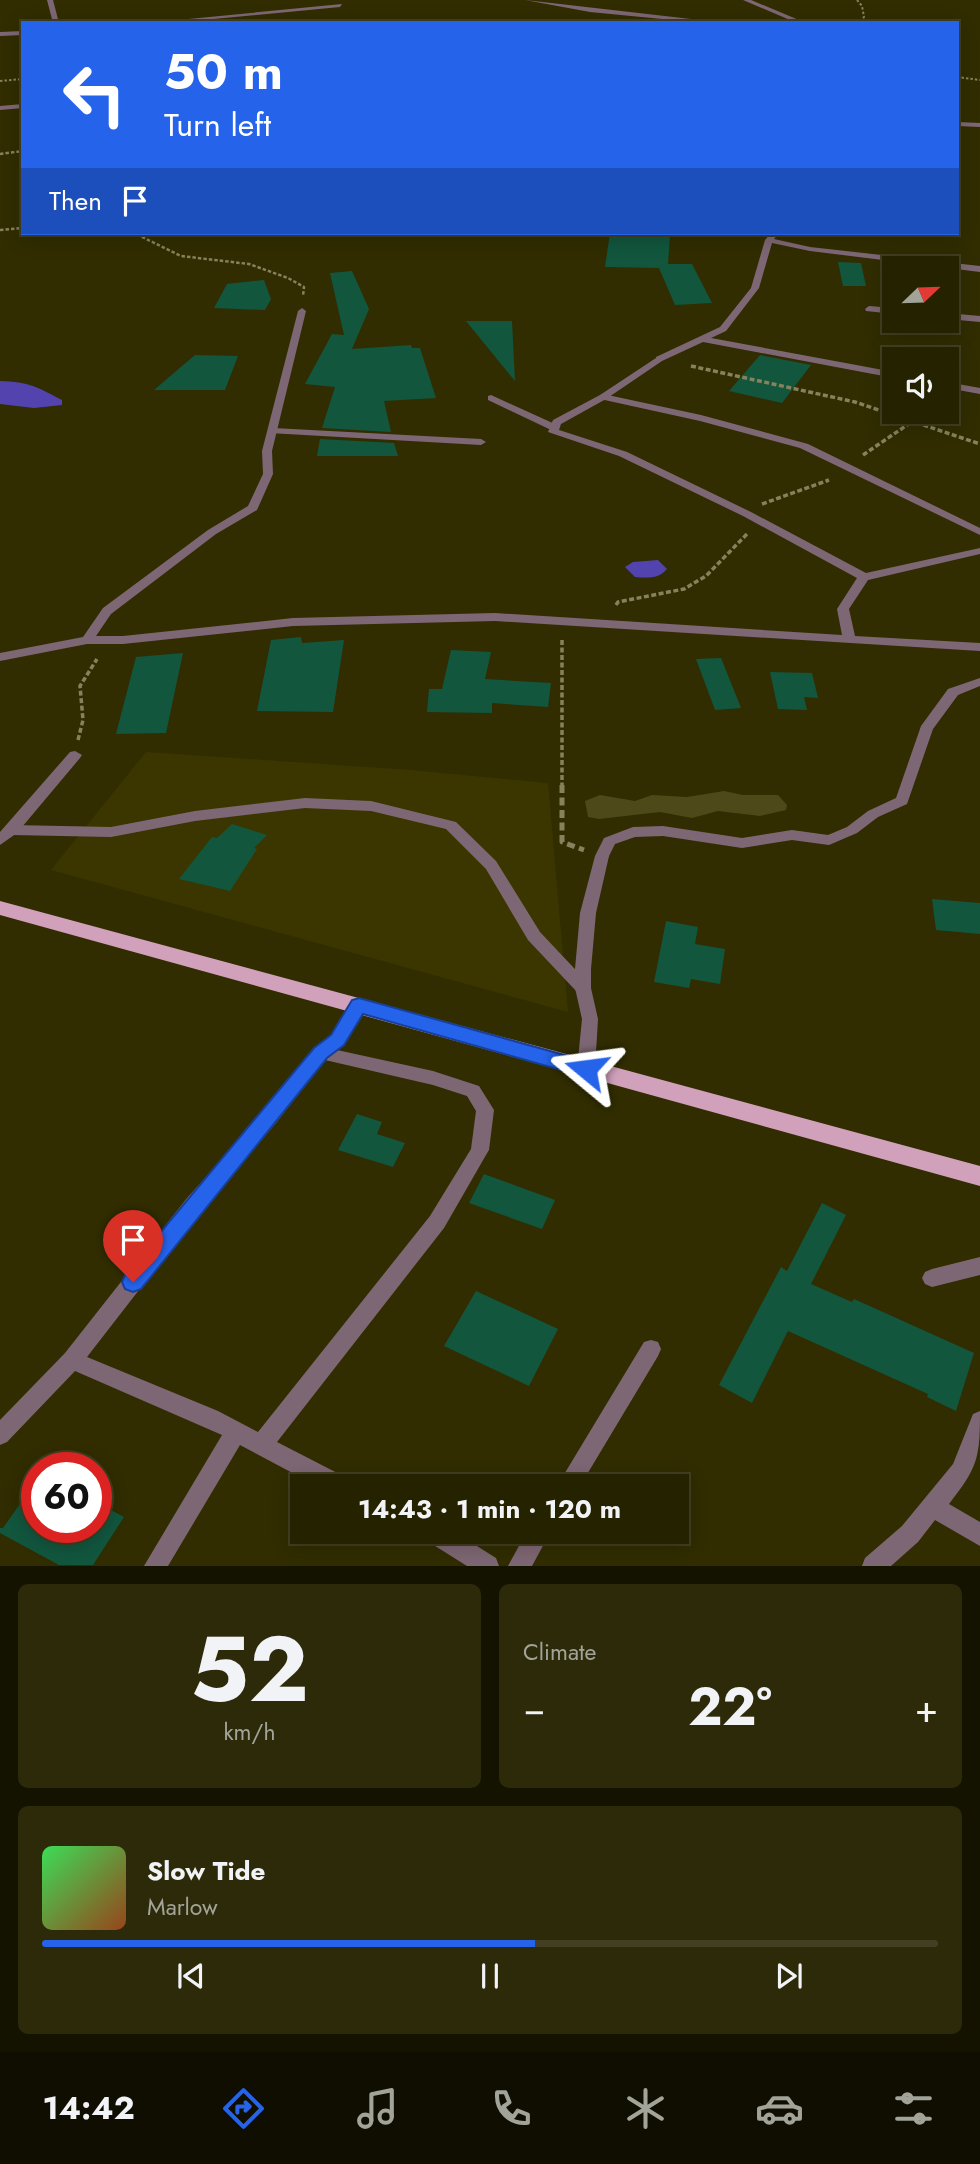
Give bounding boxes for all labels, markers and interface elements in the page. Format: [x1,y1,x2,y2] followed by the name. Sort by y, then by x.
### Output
[164,37,283,107] text: 50 m
[49,49,140,140] icon: left
[164,102,271,148] text: Turn left
[49,182,102,220] text: Then
[116,182,154,220] icon: arrive
[882,256,959,332] north arrow
[882,256,959,424] map controls
[882,347,959,424] button: sound
[549,1032,623,1106] position arrow
[103,1210,163,1282] pin
[114,1221,152,1259] icon: arrive
[21,1452,112,1543] speed limit sign: 60
[358,1490,621,1528] text: 14:43 · 1 min · 120 m
[190,1604,309,1735] text: 52
[523,1635,596,1669] text: Climate
[688,1669,772,1745] text: 22°
[523,1681,545,1736] text: −
[915,1681,938,1736] text: +
[224,1715,275,1749] text: km/h
[147,1852,266,1890] text: Slow Tide
[147,1890,218,1924] text: Marlow
[172,1957,210,1995] icon: previous
[471,1957,509,1995] icon: pause
[770,1957,808,1995] icon: next
[219,2084,268,2133] icon: directions
[353,2084,402,2133] icon: music
[487,2084,536,2133] icon: phone
[621,2084,670,2133] icon: climate
[755,2084,804,2133] icon: car
[889,2084,938,2133] icon: filters
[42,2085,135,2131] text: 14:42

